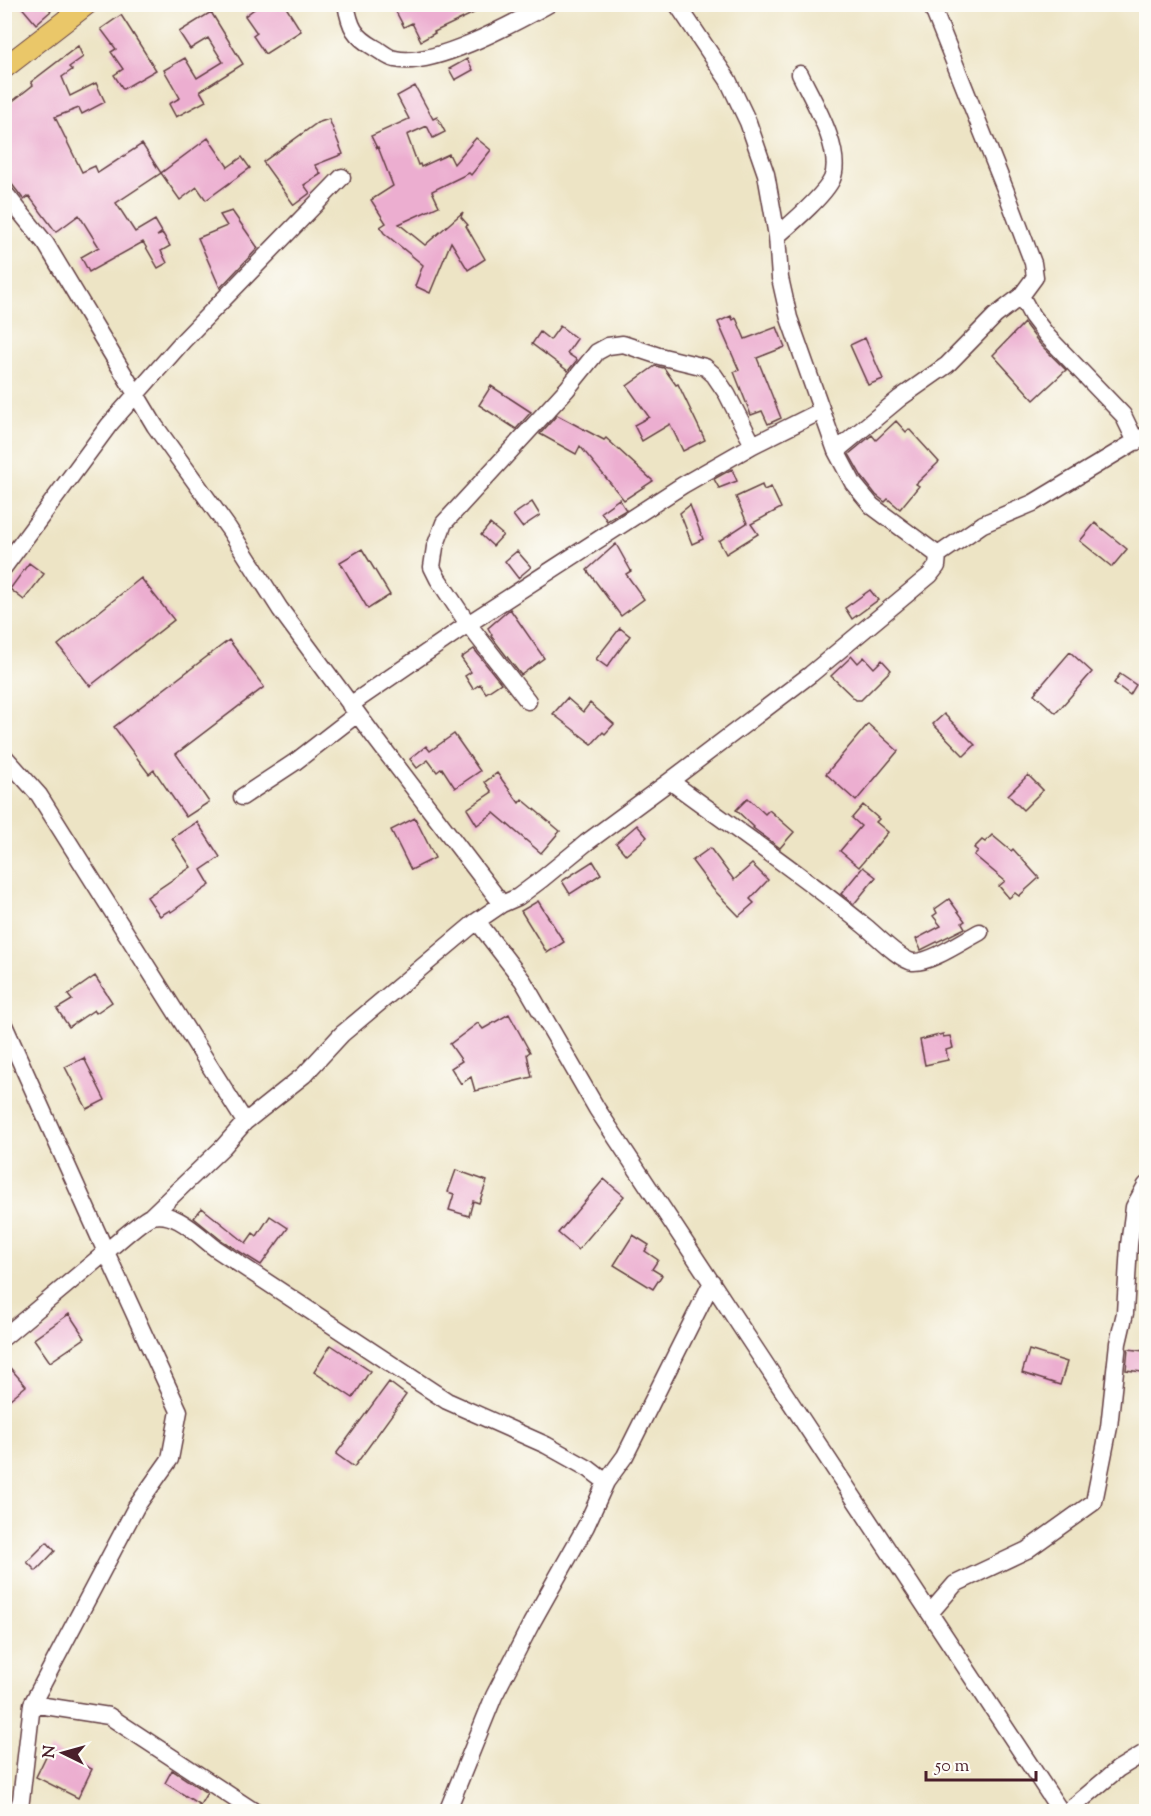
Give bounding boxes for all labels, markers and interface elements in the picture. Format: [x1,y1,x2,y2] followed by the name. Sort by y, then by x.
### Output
[33,1723,93,1783] north arrow
[39,1744,63,1759] text: N
[926,1744,1036,1782] scale bar
[934,1754,970,1780] text: 50 m

